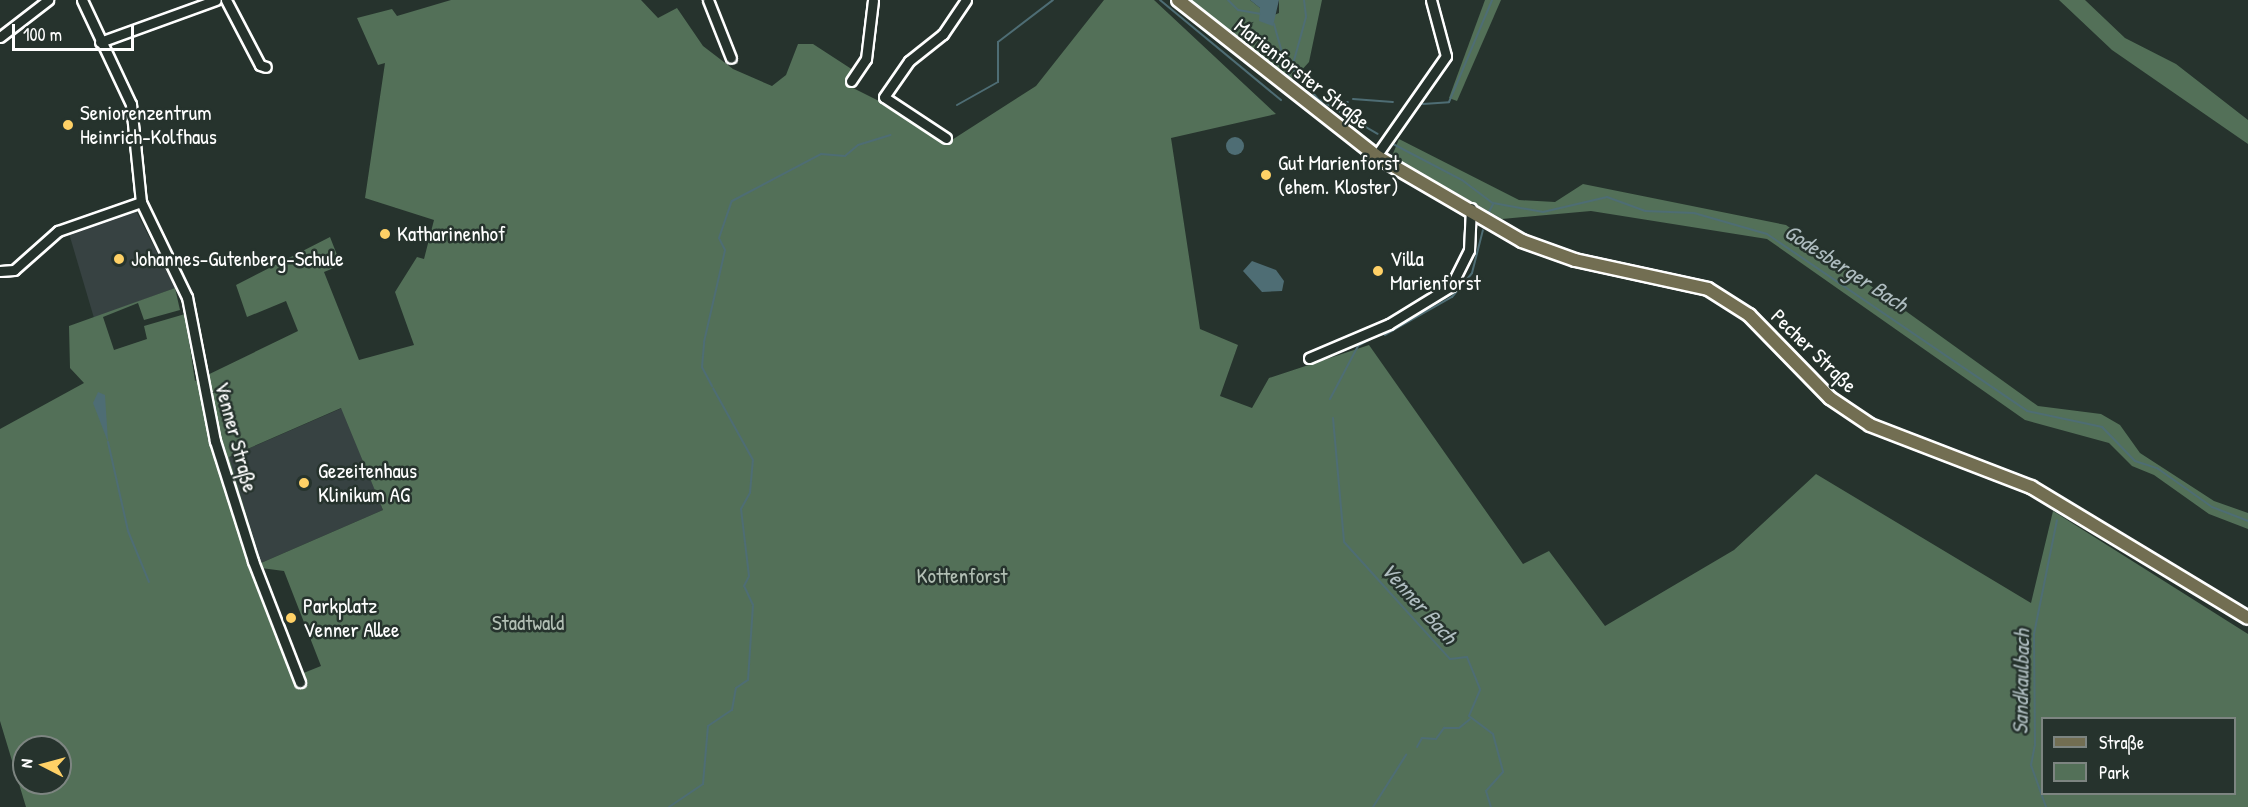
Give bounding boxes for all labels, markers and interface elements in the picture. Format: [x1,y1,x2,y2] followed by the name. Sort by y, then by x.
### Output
[15,12,136,50] scale bar
[1229,13,1375,135] street label: Marienforster Straße
[23,22,62,47] text: 100 m
[80,100,217,150] place label: Seniorenzentrum Heinrich-Kolfhaus
[61,118,75,132] marker: Seniorenzentrum Heinrich-Kolfhaus
[1278,150,1399,200] place label: Gut Marienforst (ehem. Kloster)
[1259,168,1273,182] marker: Gut Marienforst (ehem. Kloster)
[1780,218,1912,318] water label: Godesberger Bach
[397,221,505,247] place label: Katharinenhof
[378,227,392,241] marker: Katharinenhof
[131,246,344,272] place label: Johannes-Gutenberg-Schule
[1390,246,1481,296] place label: Villa Marienforst
[112,252,126,266] marker: Johannes-Gutenberg-Schule
[1371,264,1385,278] marker: Villa Marienforst
[1766,304,1862,398] street label: Pecher Straße
[209,379,263,495] street label: Venner Straße
[318,458,417,508] place label: Gezeitenhaus Klinikum AG
[295,474,313,492] marker: Gezeitenhaus Klinikum AG
[1375,557,1463,649] water label: Venner Bach
[916,563,1008,589] park label: Kottenforst
[303,593,399,643] place label: Parkplatz Venner Allee
[492,610,564,636] park label: Stadtwald
[284,611,298,625] marker: Parkplatz Venner Allee
[2007,629,2035,735] water label: Sandkaulbach
[2041,717,2236,795] legend
[2099,730,2144,755] text: Straße
[12,735,72,795] north arrow
[15,758,37,769] text: N
[2099,760,2129,785] text: Park

